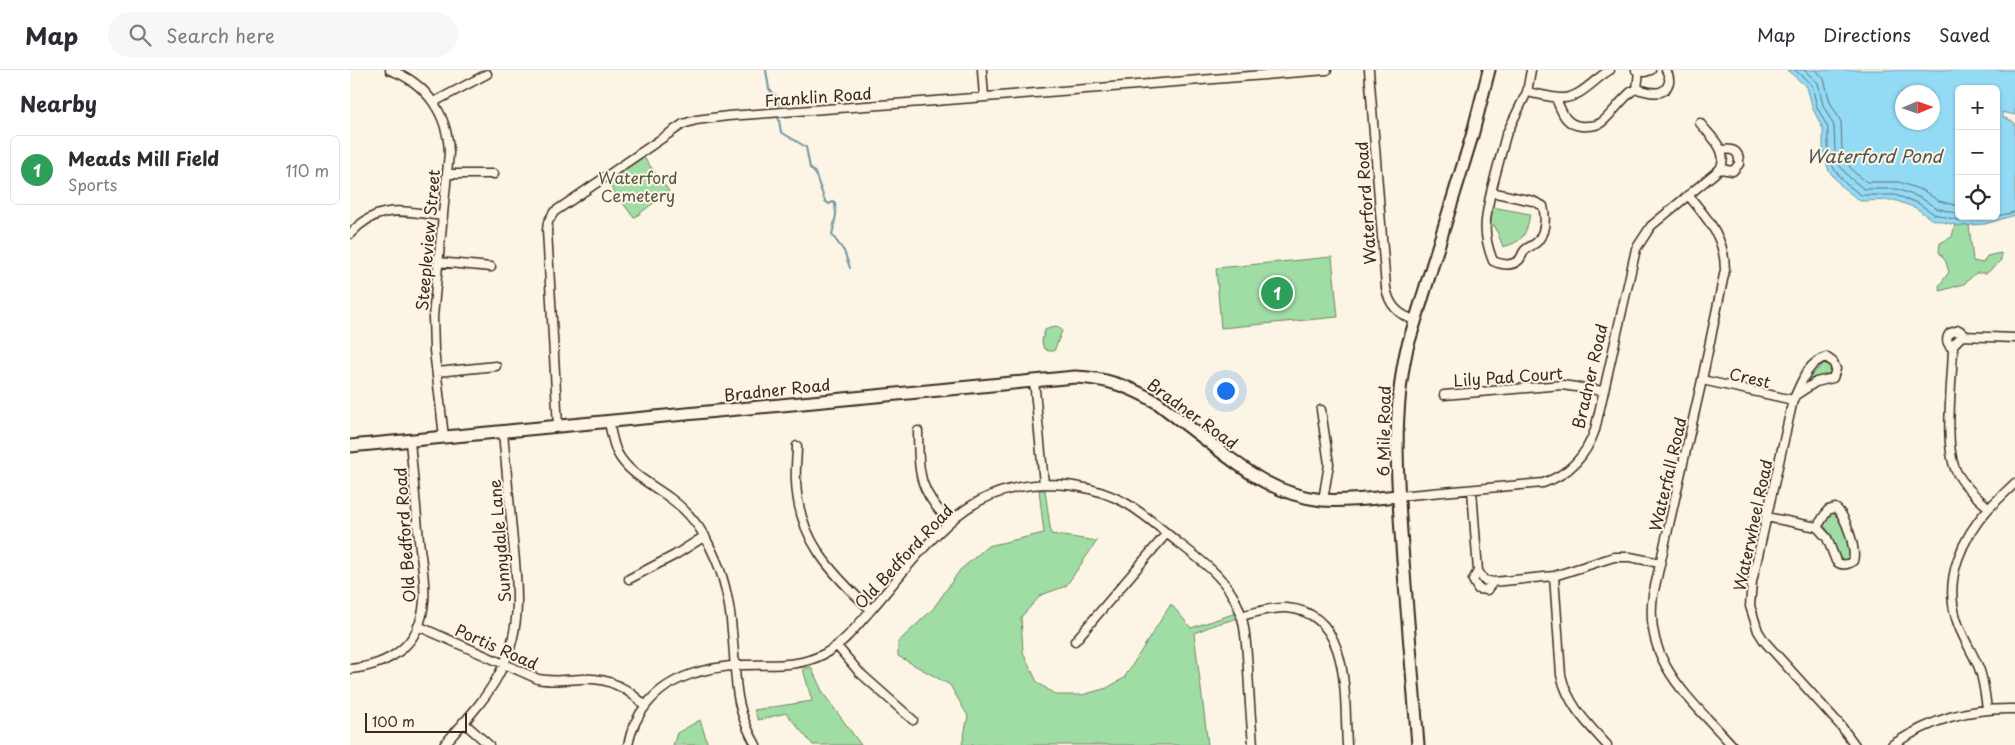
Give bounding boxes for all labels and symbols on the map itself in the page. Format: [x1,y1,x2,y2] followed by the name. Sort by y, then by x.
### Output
[764,80,872,112] street label: Franklin Road
[1895,85,1940,130] north arrow
[1349,141,1381,265] street label: Waterford Road
[1806,142,1945,169] water label: Waterford Pond
[598,165,678,207] park label: Waterford Cemetery
[409,168,445,312] street label: Steepleview Street
[1261,274,1293,312] pin: 1
[1565,321,1613,431] street label: Bradner Road
[1453,360,1564,392] street label: Lily Pad Court
[1727,361,1773,393] street label: Crest
[723,371,831,407] street label: Bradner Road
[1143,372,1243,454] street label: Bradner Road
[1213,378,1239,404] your location
[1370,385,1396,477] street label: 6 Mile Road
[1642,415,1692,533] street label: Waterfall Road
[1726,457,1778,593] street label: Waterwheel Road
[387,467,421,603] street label: Old Bedford Road
[482,478,516,604] street label: Sunnydale Lane
[848,498,958,614] street label: Old Bedford Road
[452,617,542,675] street label: Portis Road
[365,710,468,733] scale bar

